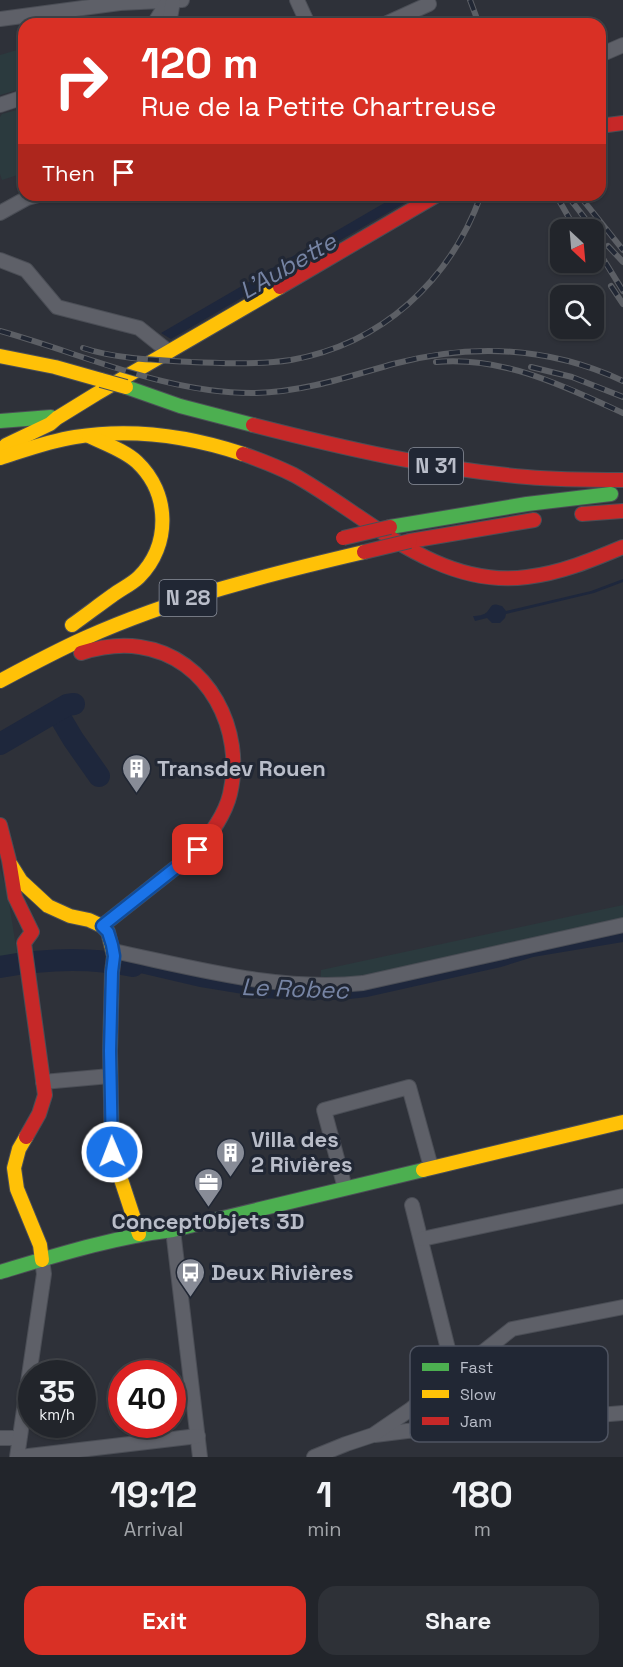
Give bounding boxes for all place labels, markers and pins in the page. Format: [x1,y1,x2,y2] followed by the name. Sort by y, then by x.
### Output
[120,752,152,794] building icon: Transdev Rouen
[157,754,326,782] place label: Transdev Rouen
[172,824,223,875] pin
[251,1125,353,1178] place label: Villa des 2 Rivières
[214,1136,246,1178] building icon: Villa des 2 Rivières
[192,1166,224,1208] office icon: ConceptObjets 3D
[112,1207,304,1235] place label: ConceptObjets 3D
[174,1256,206,1298] bus stop icon: Deux Rivières
[211,1258,353,1286] place label: Deux Rivières

